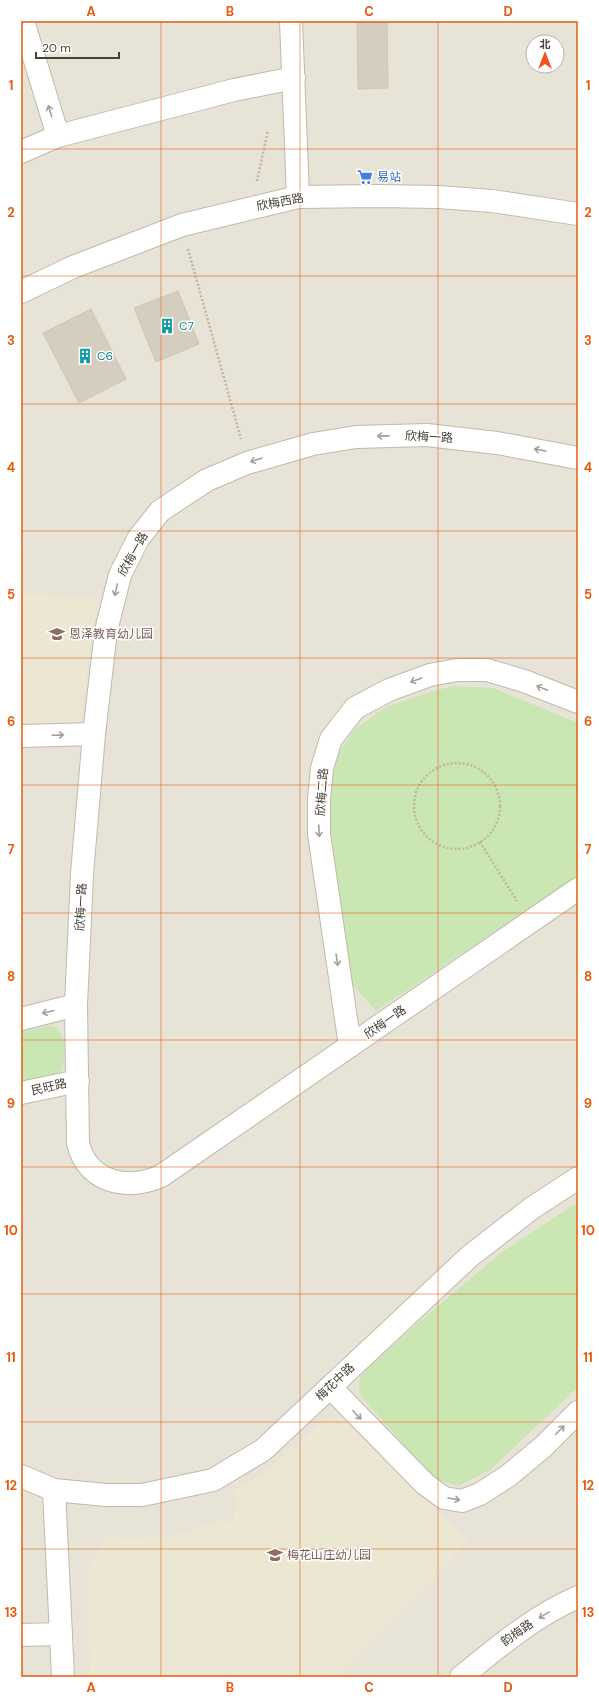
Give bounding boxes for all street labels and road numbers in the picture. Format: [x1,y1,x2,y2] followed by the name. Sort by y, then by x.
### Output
[255,190,305,214] street label: 欣梅西路
[405,428,453,446] street label: 欣梅一路
[114,529,152,579] street label: 欣梅一路
[312,767,332,817] street label: 欣梅二路
[72,883,90,931] street label: 欣梅一路
[361,1002,409,1042] street label: 欣梅一路
[30,1075,68,1099] street label: 民旺路
[312,1360,358,1404] street label: 梅花中路
[498,1616,536,1650] street label: 韵梅路

